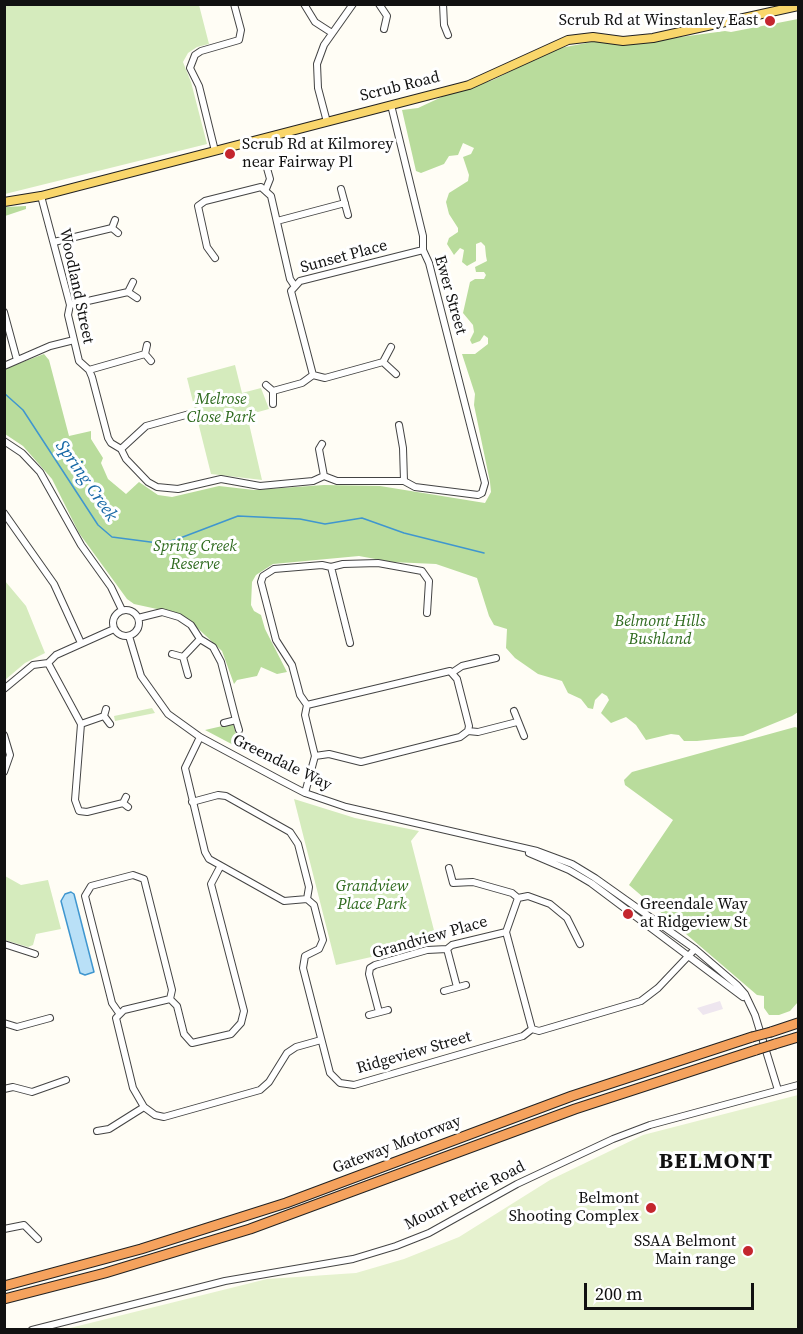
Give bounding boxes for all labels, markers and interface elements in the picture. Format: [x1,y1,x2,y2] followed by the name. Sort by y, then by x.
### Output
[559,11,758,31] place label: Scrub Rd at Winstanley East
[763,14,777,28] marker: Scrub Rd at Winstanley East
[358,68,442,106] street label: Scrub Road
[242,135,393,173] place label: Scrub Rd at Kilmorey near Fairway Pl
[223,147,237,161] marker: Scrub Rd at Kilmorey near Fairway Pl
[54,227,98,345] street label: Woodland Street
[298,236,390,278] street label: Sunset Place
[430,253,470,337] street label: Ewer Street
[187,390,255,428] park label: Melrose Close Park
[50,436,122,526] water label: Spring Creek
[153,537,237,575] park label: Spring Creek Reserve
[615,612,705,650] park label: Belmont Hills Bushland
[229,731,335,795] street label: Greendale Way
[336,877,408,915] park label: Grandview Place Park
[640,895,748,933] place label: Greendale Way at Ridgeview St
[621,907,635,921] marker: Greendale Way at Ridgeview St
[370,912,490,964] street label: Grandview Place
[354,1027,474,1079] street label: Ridgeview Street
[330,1112,464,1178] street label: Gateway Motorway
[659,1149,773,1175] district label: BELMONT
[402,1157,528,1235] street label: Mount Petrie Road
[509,1189,639,1227] place label: Belmont Shooting Complex
[644,1201,658,1215] marker: Belmont Shooting Complex
[634,1232,736,1270] place label: SSAA Belmont Main range
[741,1244,755,1258] marker: SSAA Belmont Main range
[587,1271,756,1309] scale bar
[595,1281,642,1306] text: 200 m

